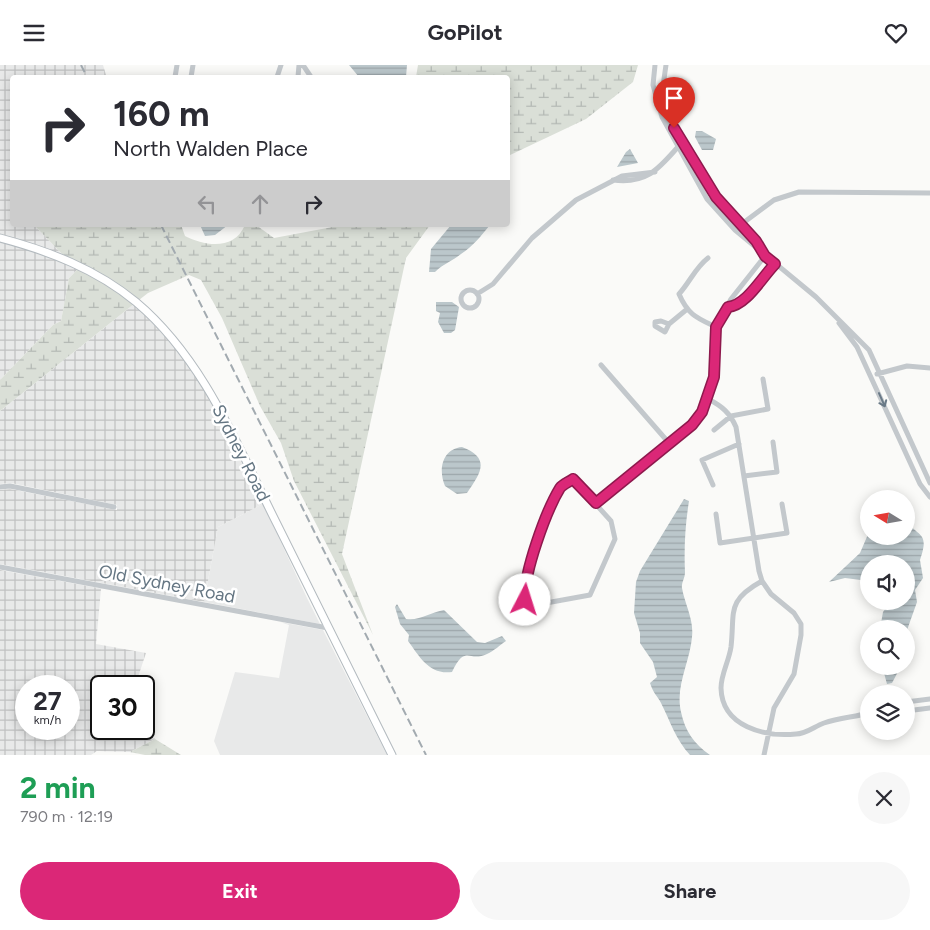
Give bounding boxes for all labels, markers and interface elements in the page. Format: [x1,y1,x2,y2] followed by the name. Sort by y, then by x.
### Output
[20,19,48,47] icon: menu
[427,19,503,46] text: GoPilot
[882,19,910,47] icon: heart
[653,77,695,128] pin
[660,84,688,112] icon: arrive
[113,93,210,135] text: 160 m
[30,95,95,160] icon: right
[113,135,308,162] text: North Walden Place
[193,190,221,218] icon: left
[246,190,274,218] icon: ahead
[299,190,327,218] icon: right
[877,392,887,407] one-way arrow
[207,401,275,505] street label: Sydney Road
[860,490,915,545] north arrow
[860,490,915,740] map controls
[860,555,915,610] button: sound
[97,560,237,608] street label: Old Sydney Road
[498,573,550,625] position arrow
[860,620,915,675] button: search
[90,675,155,740] speed limit sign: 30
[860,685,915,740] button: layers
[33,686,62,716] text: 27
[34,713,61,727] text: km/h
[20,769,96,806] text: 2 min
[858,772,910,824] button: close
[20,807,113,826] text: 790 m · 12:19
[20,862,460,920] button: Exit
[470,862,910,920] button: Share

